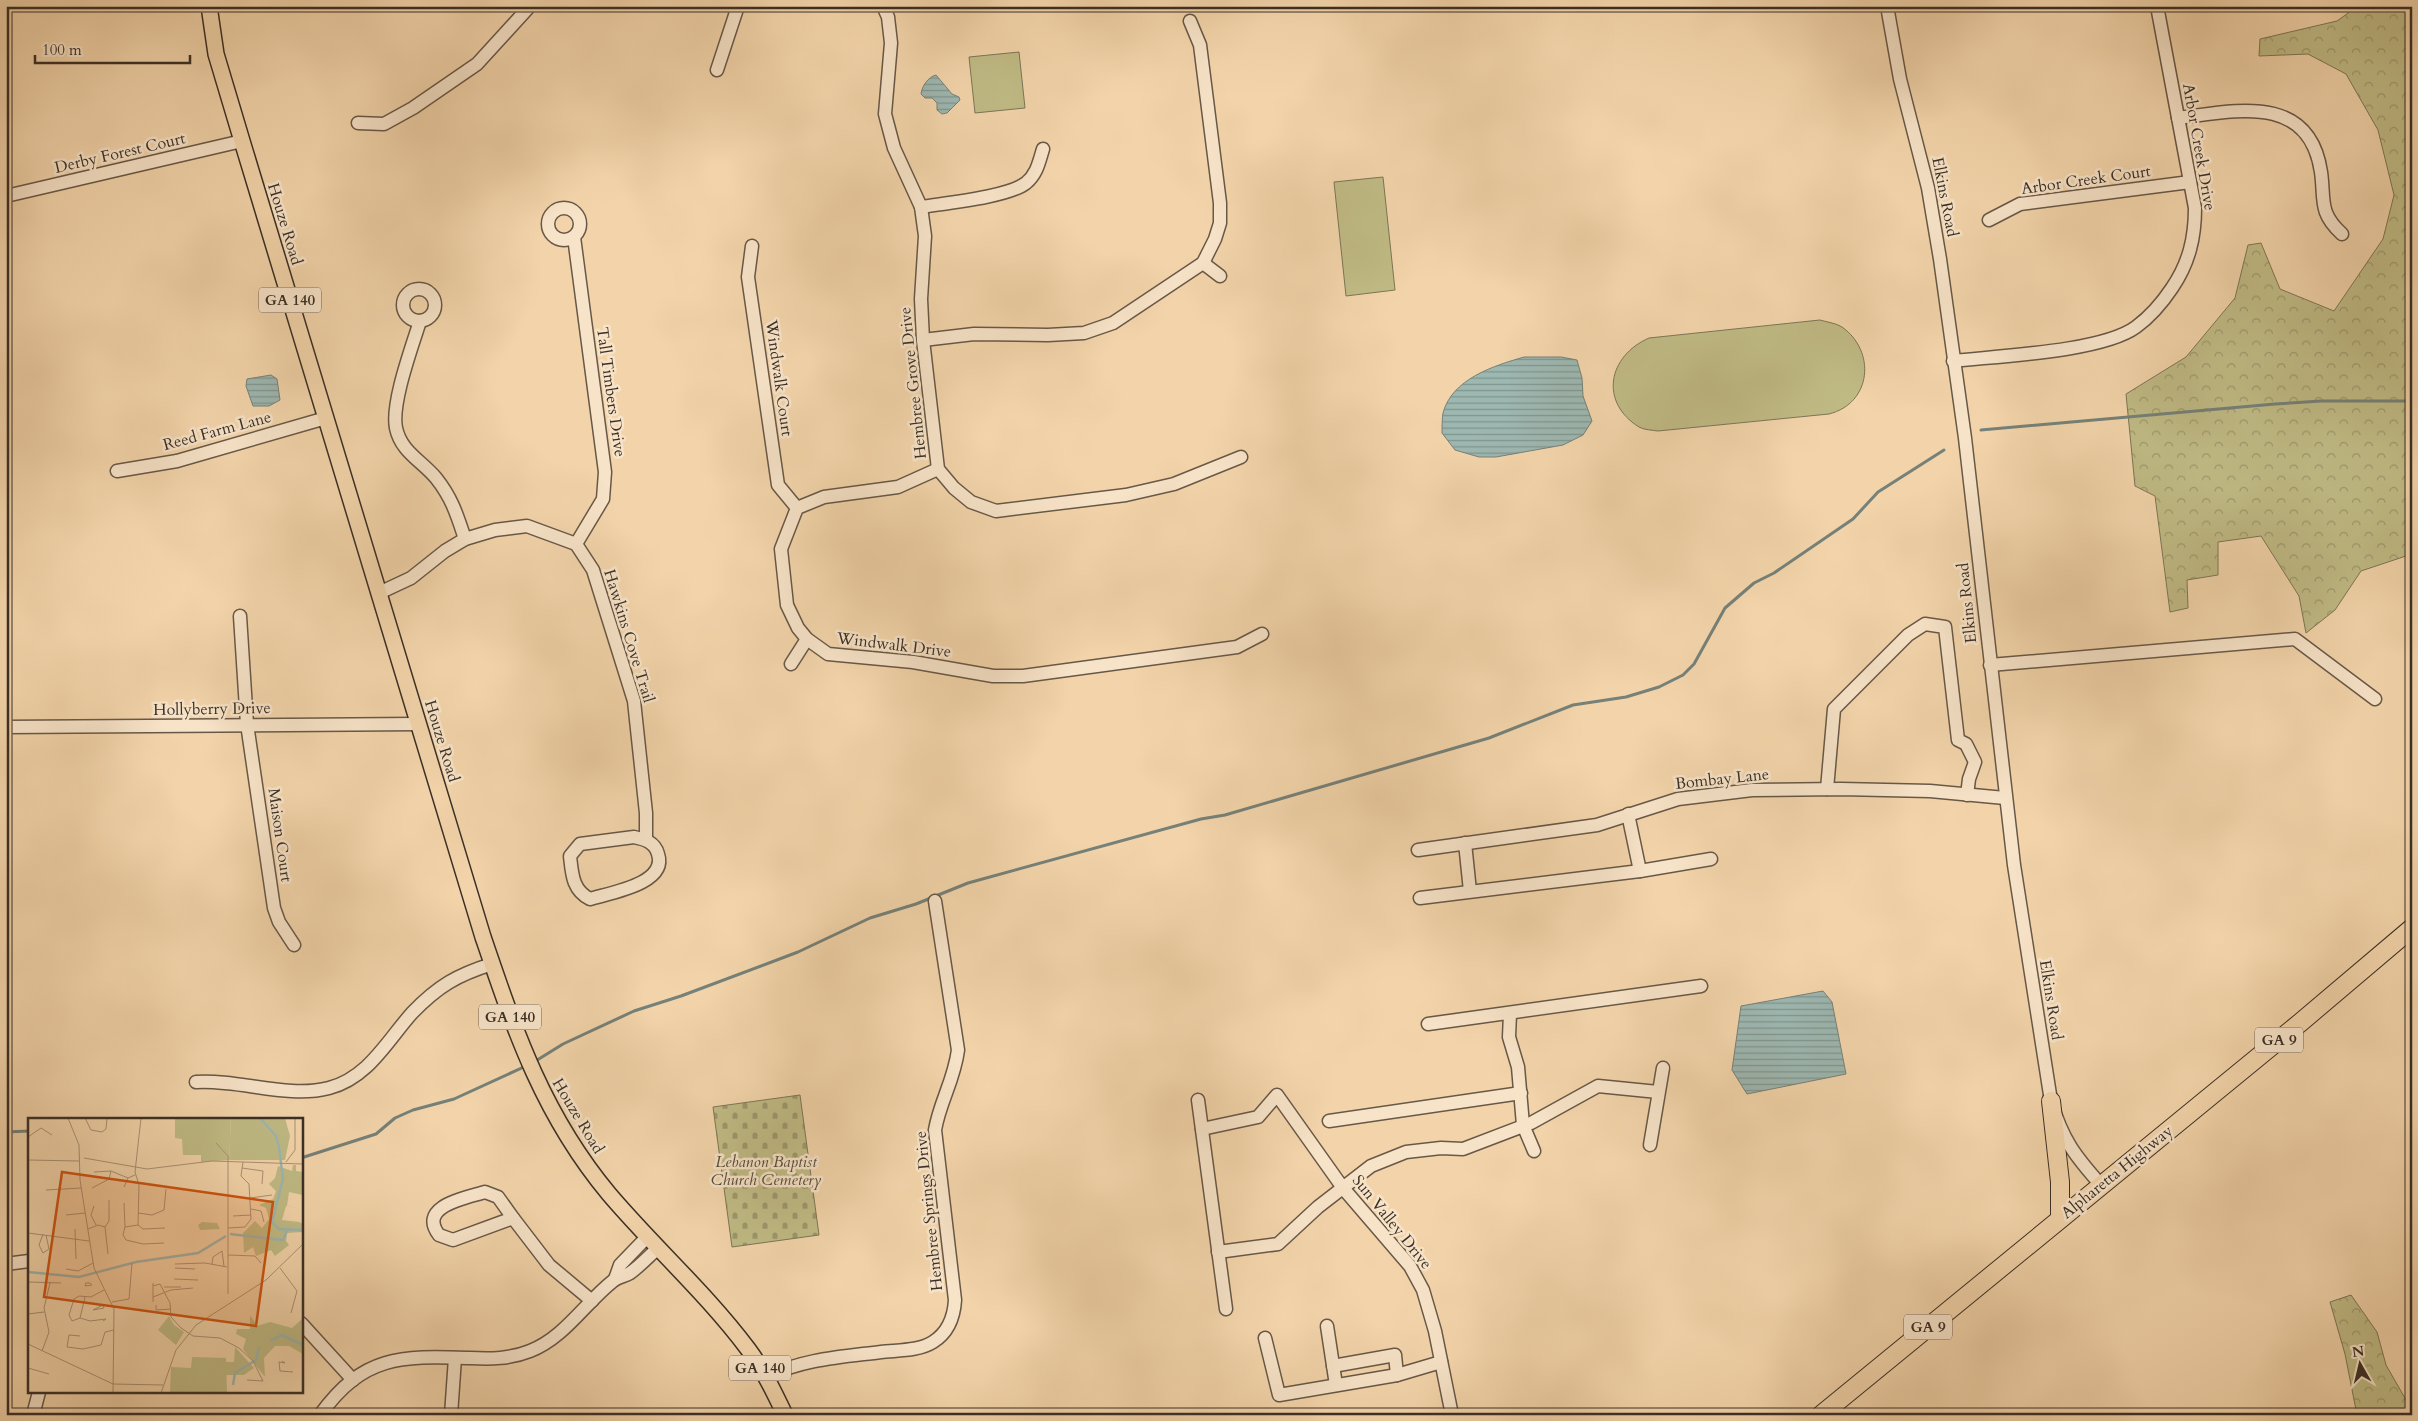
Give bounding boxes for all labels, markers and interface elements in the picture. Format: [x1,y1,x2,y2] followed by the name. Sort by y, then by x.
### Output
[35,32,190,64] scale bar
[42,40,82,60] text: 100 m
[2177,82,2221,212] street label: Arbor Creek Drive
[52,127,188,179] street label: Derby Forest Court
[1926,155,1964,239] street label: Elkins Road
[2020,160,2152,200] street label: Arbor Creek Court
[262,180,308,268] street label: Houze Road
[259,288,321,312] road number: GA 140
[894,306,932,460] street label: Hembree Grove Drive
[760,318,798,437] street label: Windwalk Court
[591,326,631,458] street label: Tall Timbers Drive
[161,406,273,456] street label: Reed Farm Lane
[1952,561,1982,644] street label: Elkins Road
[598,567,660,705] street label: Hawkins Cove Trail
[835,627,952,663] street label: Windwalk Drive
[153,697,271,721] street label: Hollyberry Drive
[419,697,465,785] street label: Houze Road
[1674,763,1770,795] street label: Bombay Lane
[263,787,297,883] street label: Maison Court
[2034,958,2068,1042] street label: Elkins Road
[479,1004,541,1030] road number: GA 140
[2255,1028,2303,1052] road number: GA 9
[547,1074,609,1158] street label: Houze Road
[28,1118,302,1394] inset map
[2056,1120,2178,1224] street label: Alpharetta Highway
[910,1130,948,1292] street label: Hembree Springs Drive
[711,1151,822,1191] park label: Lebanon Baptist Church Cemetery
[1347,1170,1437,1274] street label: Sun Valley Drive
[1904,1314,1952,1340] road number: GA 9
[2336,1338,2386,1388] north arrow
[2351,1341,2366,1362] text: N
[729,1356,791,1380] road number: GA 140

